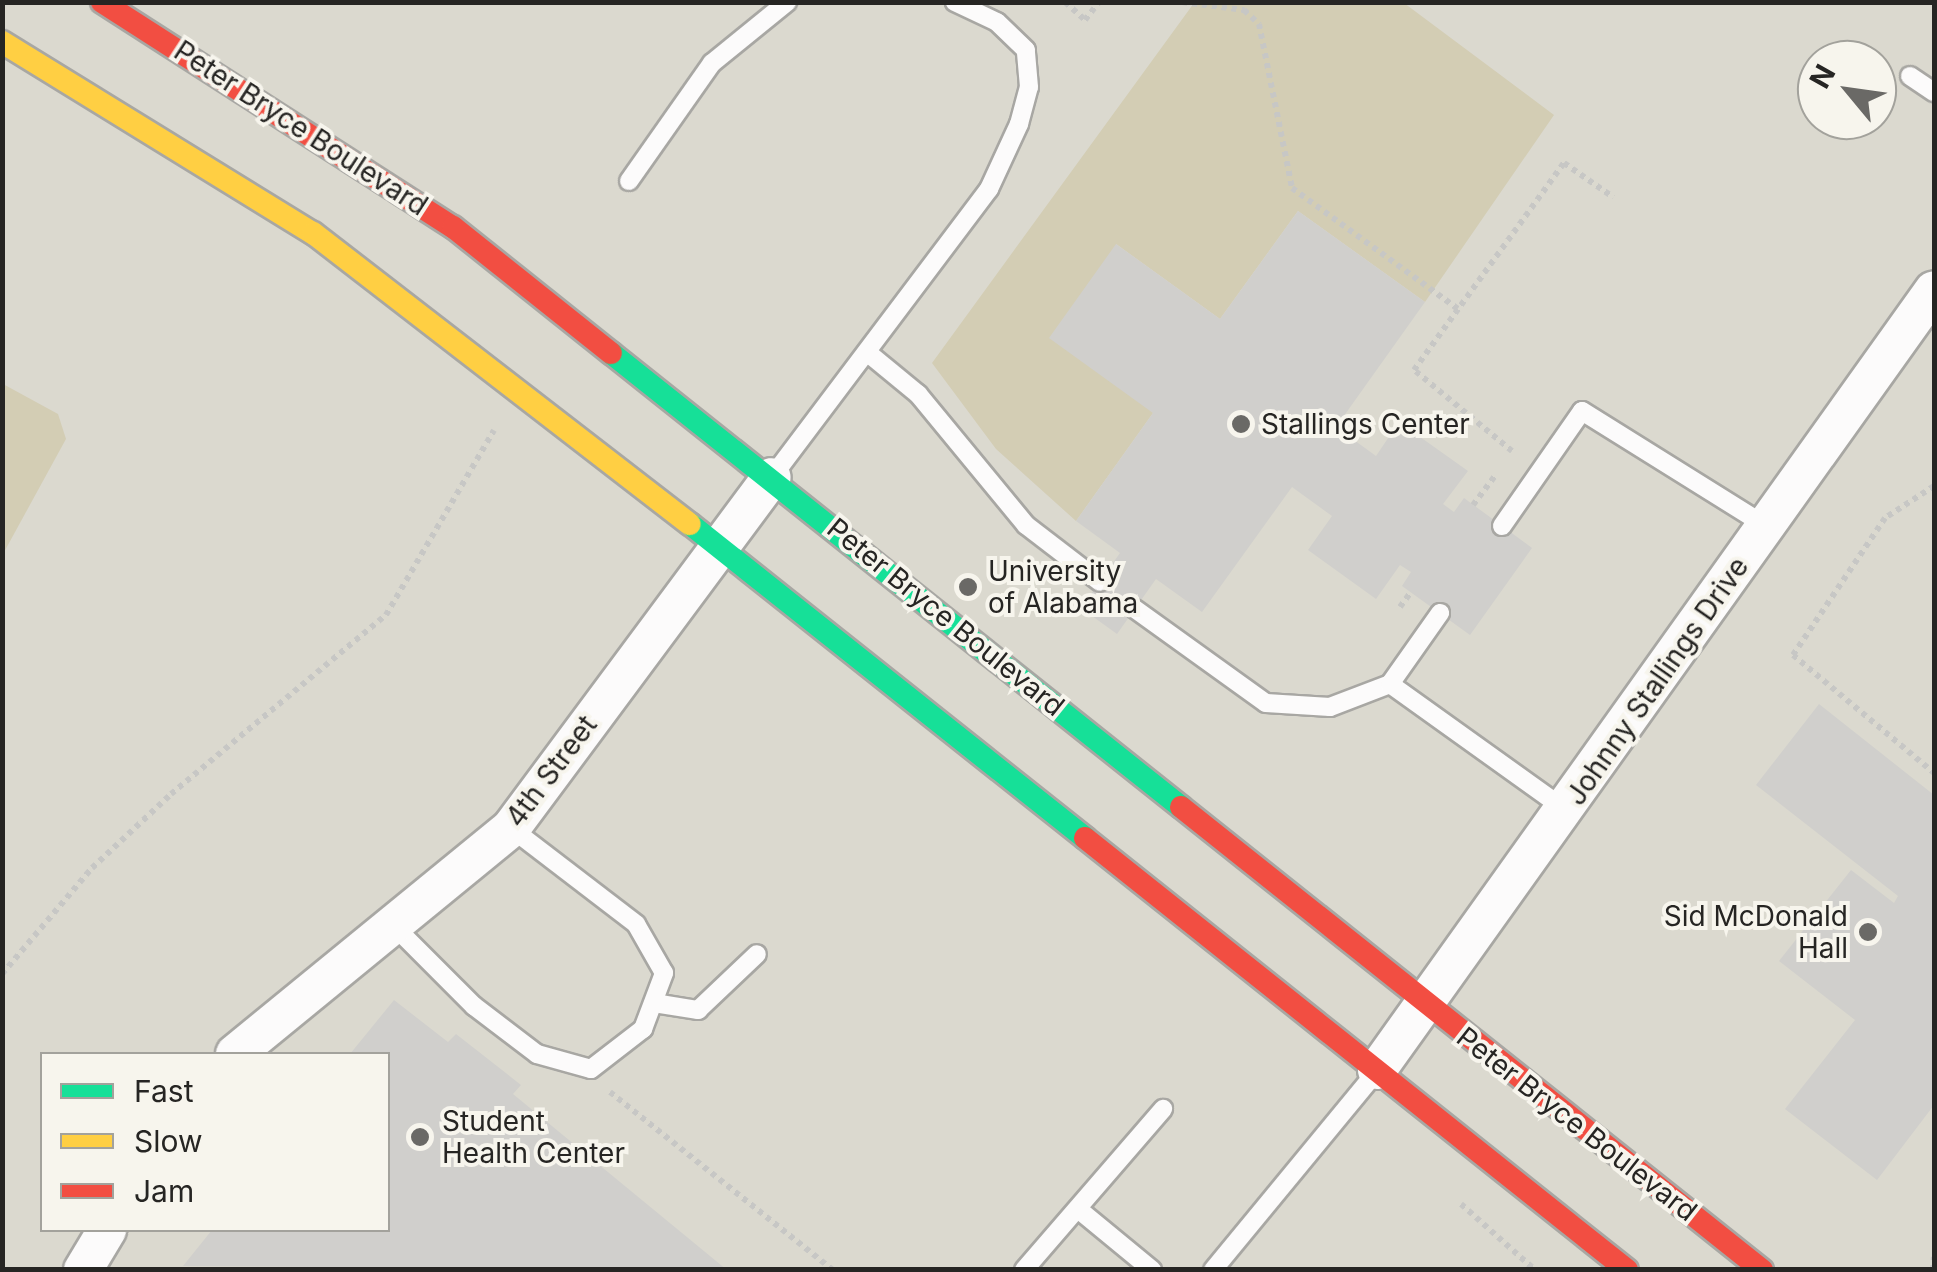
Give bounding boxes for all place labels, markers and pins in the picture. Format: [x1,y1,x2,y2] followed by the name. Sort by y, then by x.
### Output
[1261,407,1470,441] place label: Stallings Center
[1230,413,1252,435] marker: Stallings Center
[988,554,1138,620] place label: University of Alabama
[957,576,979,598] marker: University of Alabama
[1664,899,1848,965] place label: Sid McDonald Hall
[1857,921,1879,943] marker: Sid McDonald Hall
[442,1104,625,1170] place label: Student Health Center
[407,1124,433,1150] marker: Student Health Center

